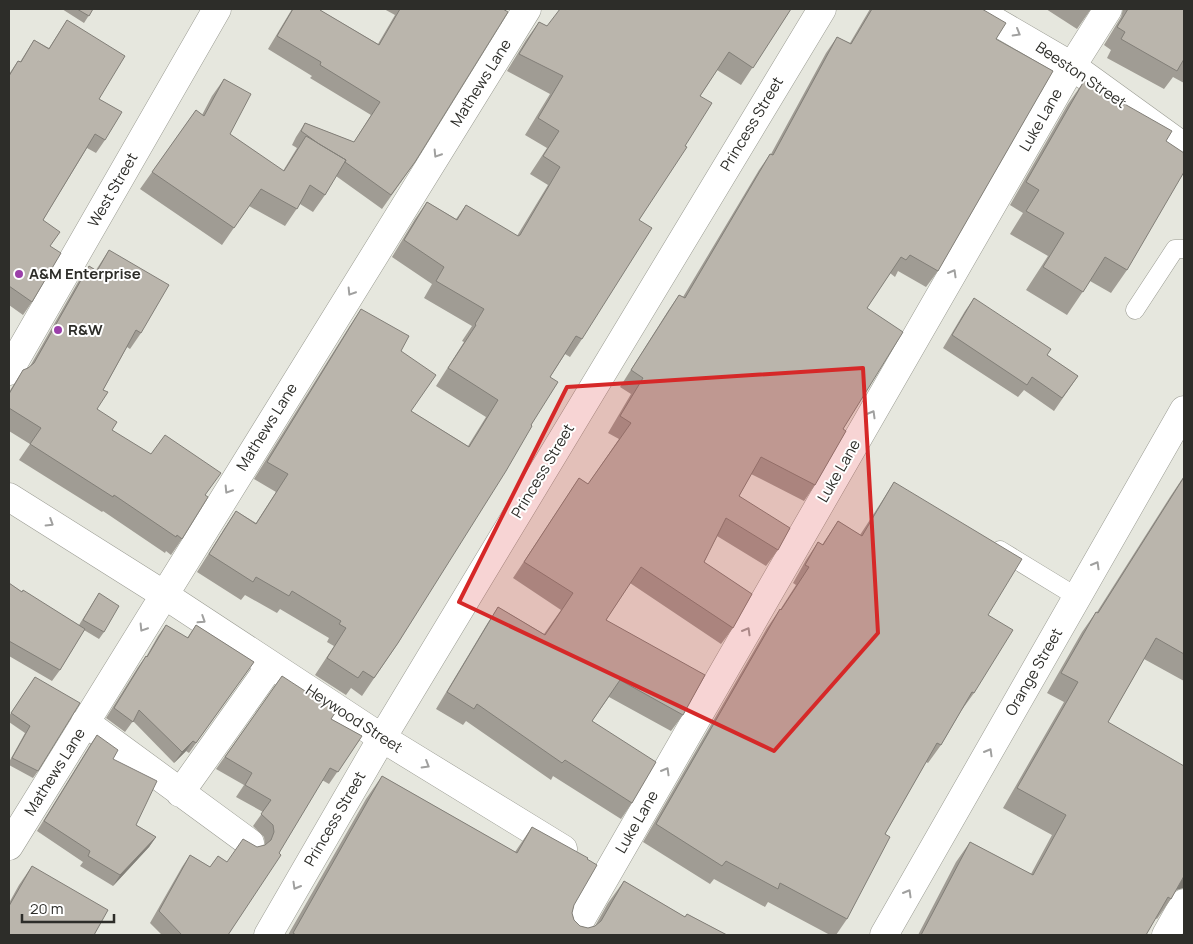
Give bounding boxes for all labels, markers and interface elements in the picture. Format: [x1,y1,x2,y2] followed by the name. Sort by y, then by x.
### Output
[1011,27,1020,37] one-way arrow
[445,35,516,131] street label: Mathews Lane
[1032,36,1131,113] street label: Beeston Street
[715,73,788,175] street label: Princess Street
[1014,84,1067,155] street label: Luke Lane
[83,149,142,231] street label: West Street
[434,149,443,158] one-way arrow
[29,263,141,284] place label: A&M Enterprise
[13,268,25,280] marker: A&M Enterprise
[946,269,956,278] one-way arrow
[348,287,358,296] one-way arrow
[68,319,103,340] place label: R&W
[52,324,64,336] marker: R&W
[231,379,302,475] street label: Mathews Lane
[865,410,875,419] one-way arrow
[506,420,579,522] street label: Princess Street
[812,435,865,506] street label: Luke Lane
[225,484,235,493] one-way arrow
[44,517,54,526] one-way arrow
[1089,562,1099,571] one-way arrow
[197,613,206,623] one-way arrow
[139,622,149,631] one-way arrow
[1000,624,1067,719] street label: Orange Street
[740,627,750,636] one-way arrow
[302,679,407,758] street label: Heywood Street
[19,724,90,820] street label: Mathews Lane
[983,748,993,757] one-way arrow
[421,759,430,769] one-way arrow
[299,767,370,870] street label: Princess Street
[659,768,669,777] one-way arrow
[610,786,663,857] street label: Luke Lane
[293,881,303,890] one-way arrow
[902,889,912,898] one-way arrow
[22,892,115,924] scale bar
[30,898,63,919] text: 20 m

